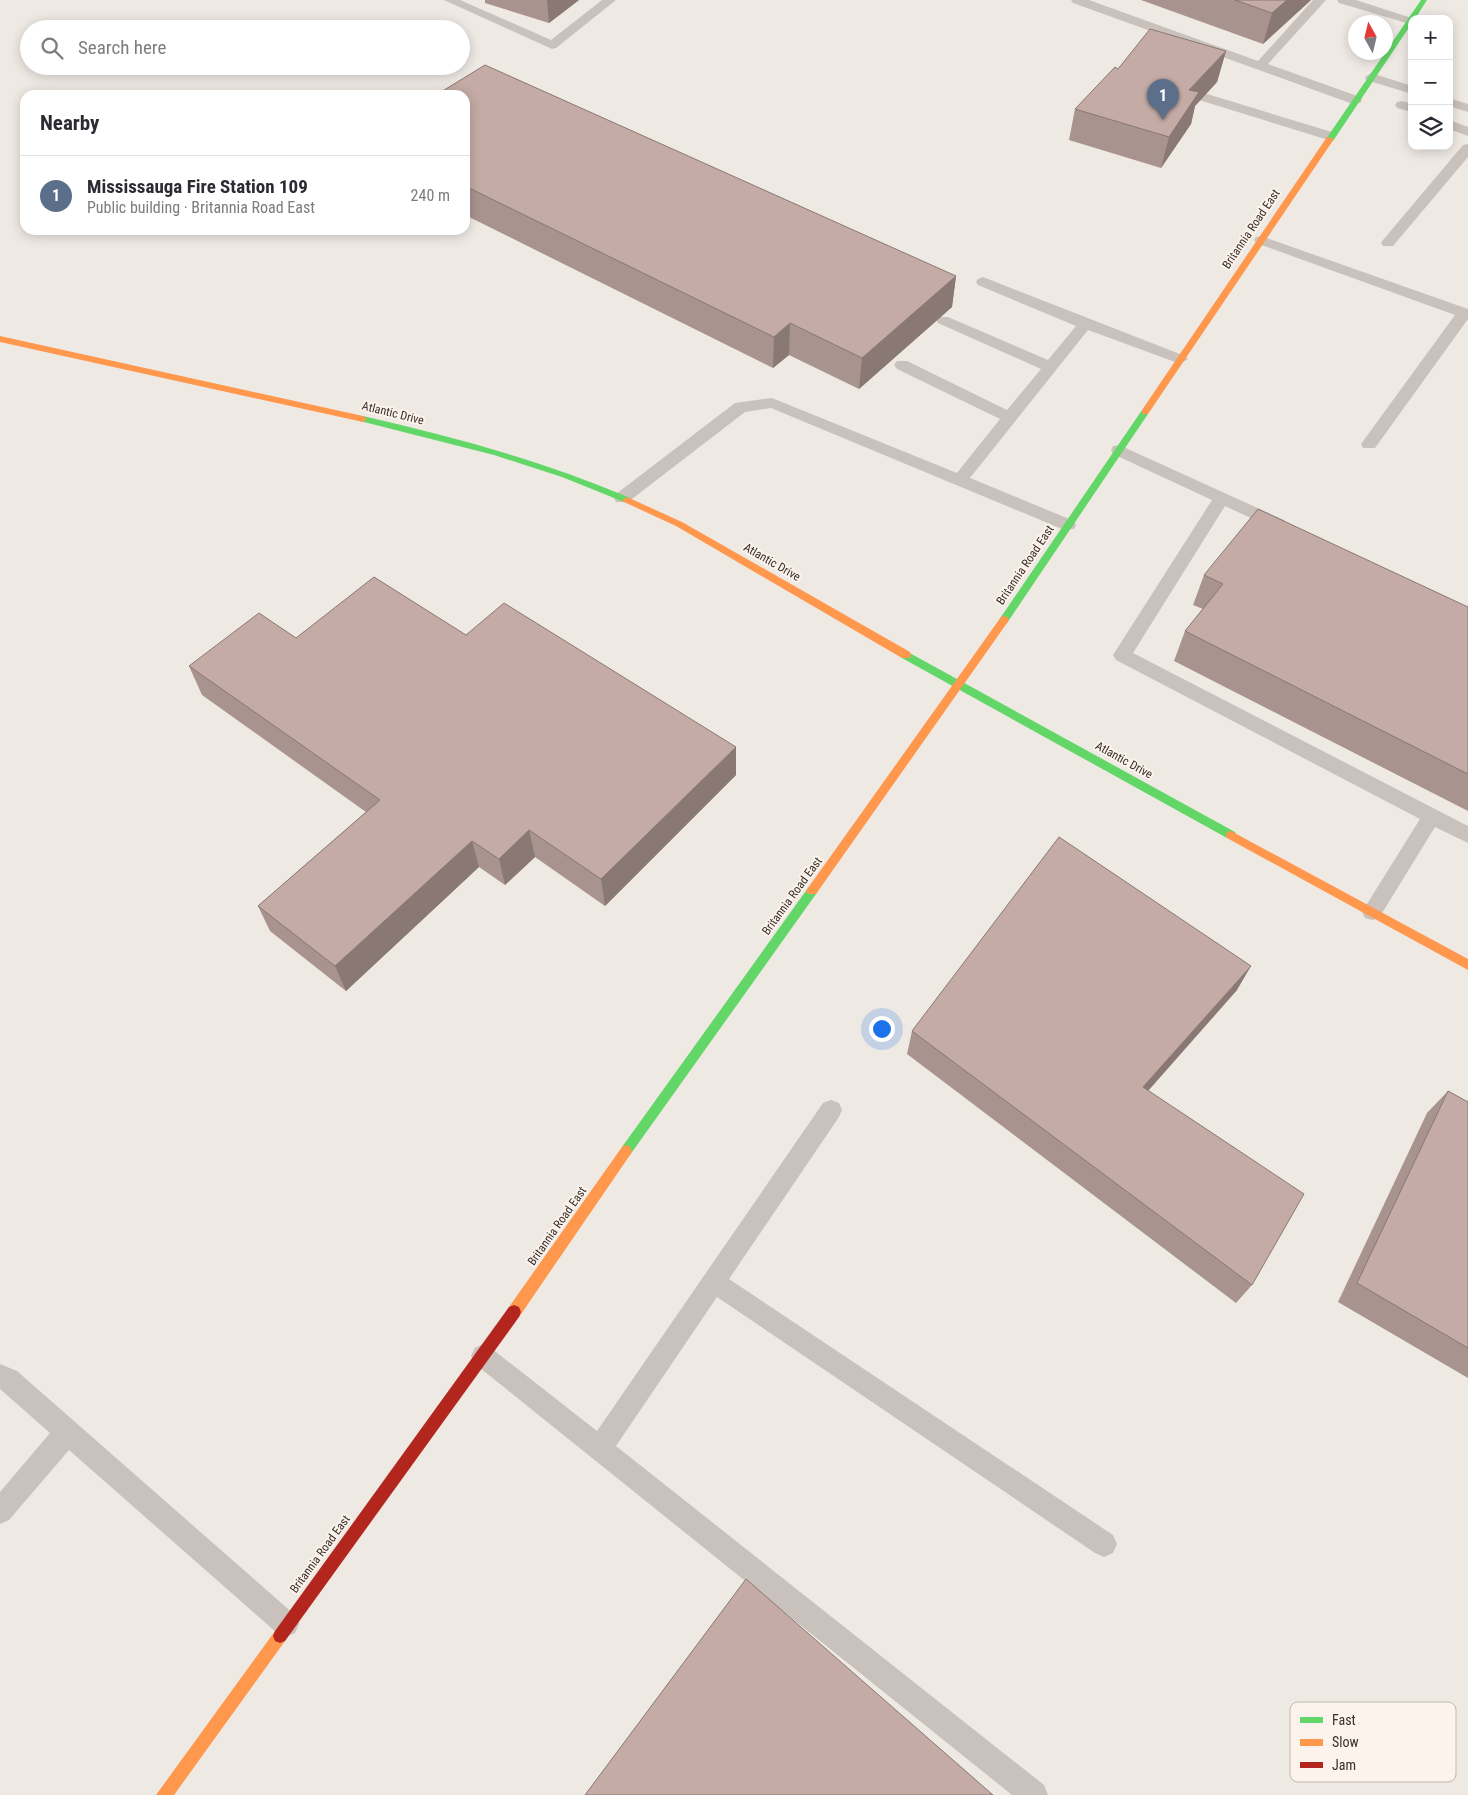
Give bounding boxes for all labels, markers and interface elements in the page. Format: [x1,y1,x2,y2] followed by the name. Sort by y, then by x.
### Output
[1348,15,1393,60] north arrow
[1408,15,1453,150] map controls
[1408,15,1453,60] button: +
[20,20,470,75] search box
[38,34,66,62] icon: search
[78,36,166,59] text: Search here
[1408,60,1453,105] button: −
[1147,79,1179,120] pin: 1
[1408,105,1453,150] button: layers
[40,111,99,135] text: Nearby
[87,175,308,198] text: Mississauga Fire Station 109
[52,186,60,205] text: 1
[411,186,450,205] text: 240 m
[1219,186,1283,271] street label: Britannia Road East
[87,198,315,217] text: Public building · Britannia Road East
[361,399,426,428] street label: Atlantic Drive
[993,522,1057,607] street label: Britannia Road East
[741,540,803,584] street label: Atlantic Drive
[1093,739,1155,782] street label: Atlantic Drive
[759,854,825,938] street label: Britannia Road East
[869,1016,895,1042] your location
[525,1184,590,1268] street label: Britannia Road East
[287,1512,353,1596] street label: Britannia Road East
[1290,1702,1456,1782] legend
[1332,1712,1356,1728] text: Fast
[1332,1734,1359,1750] text: Slow
[1332,1757,1356,1773] text: Jam

